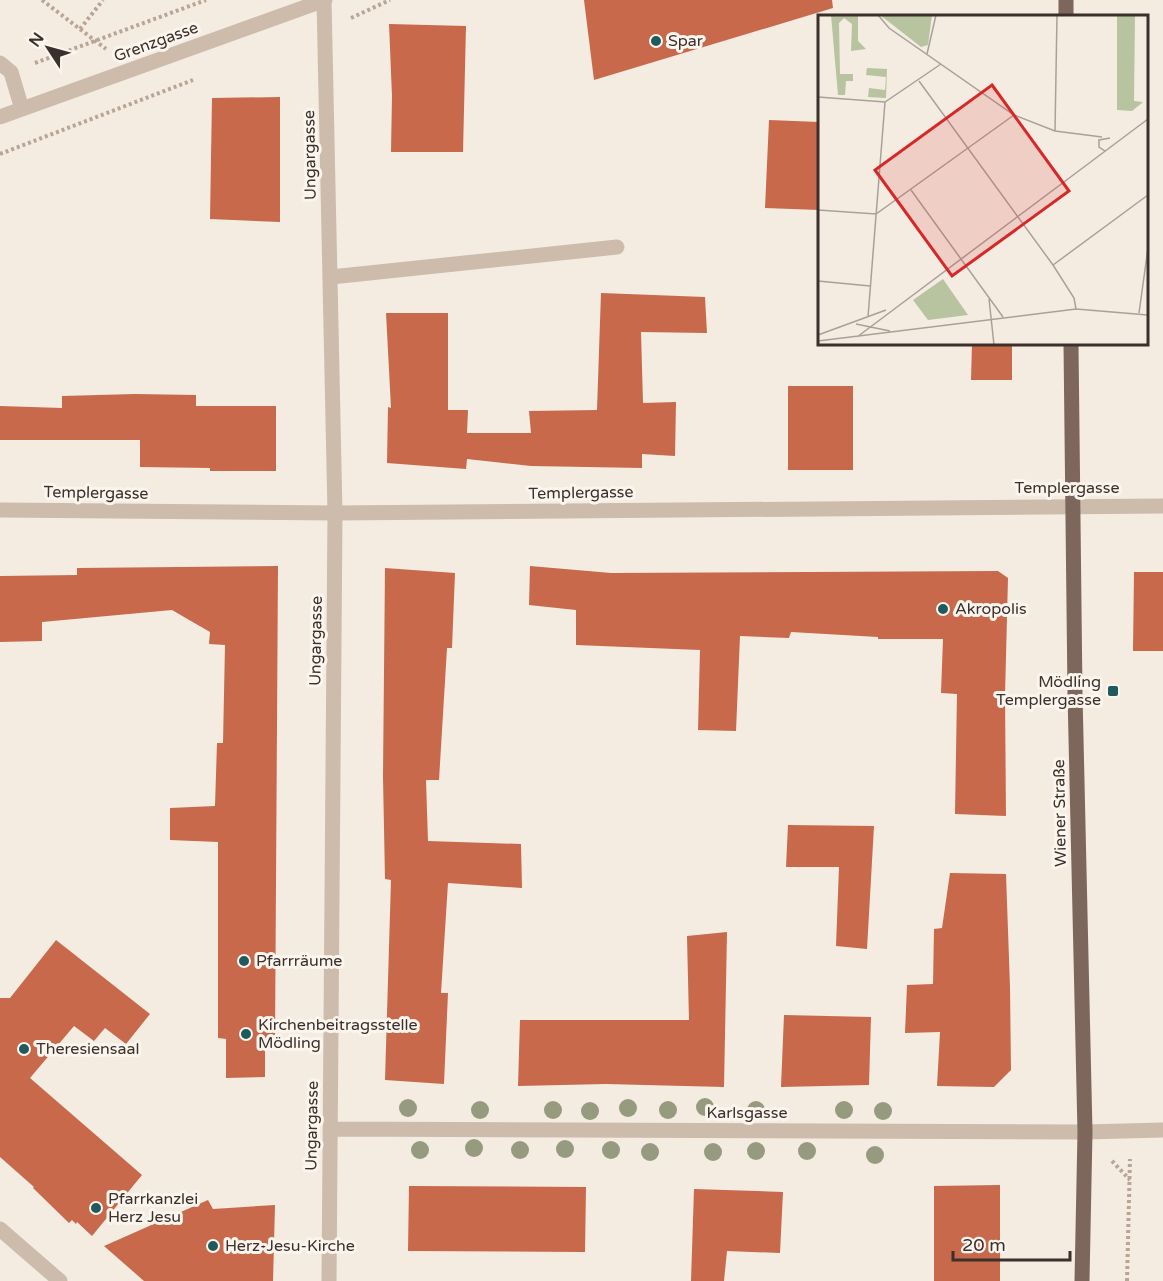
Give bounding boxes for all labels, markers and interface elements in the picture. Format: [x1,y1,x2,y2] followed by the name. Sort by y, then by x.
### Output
[818,15,1148,345] inset map
[18,18,78,78] north arrow
[111,18,201,66] street label: Grenzgasse
[25,29,49,51] text: N
[668,31,704,51] place label: Spar
[649,34,663,48] marker: Spar
[299,110,321,200] street label: Ungargasse
[1015,478,1120,498] street label: Templergasse
[43,482,149,504] street label: Templergasse
[528,482,634,504] street label: Templergasse
[305,596,327,686] street label: Ungargasse
[955,599,1027,619] place label: Akropolis
[936,602,950,616] marker: Akropolis
[996,672,1101,710] place label: Mödling Templergasse
[1106,684,1120,698] marker: Mödling Templergasse
[1049,759,1071,867] street label: Wiener Straße
[256,951,342,971] place label: Pfarrräume
[237,954,251,968] marker: Pfarrräume
[258,1015,418,1053] place label: Kirchenbeitragsstelle Mödling
[239,1027,253,1041] marker: Kirchenbeitragsstelle Mödling
[36,1039,140,1059] place label: Theresiensaal
[17,1042,31,1056] marker: Theresiensaal
[301,1081,323,1171] street label: Ungargasse
[706,1103,788,1123] street label: Karlsgasse
[108,1189,198,1227] place label: Pfarrkanzlei Herz Jesu
[89,1201,103,1215] marker: Pfarrkanzlei Herz Jesu
[953,1224,1070,1262] scale bar
[962,1234,1006,1256] text: 20 m
[225,1236,355,1256] place label: Herz-Jesu-Kirche
[206,1239,220,1253] marker: Herz-Jesu-Kirche

